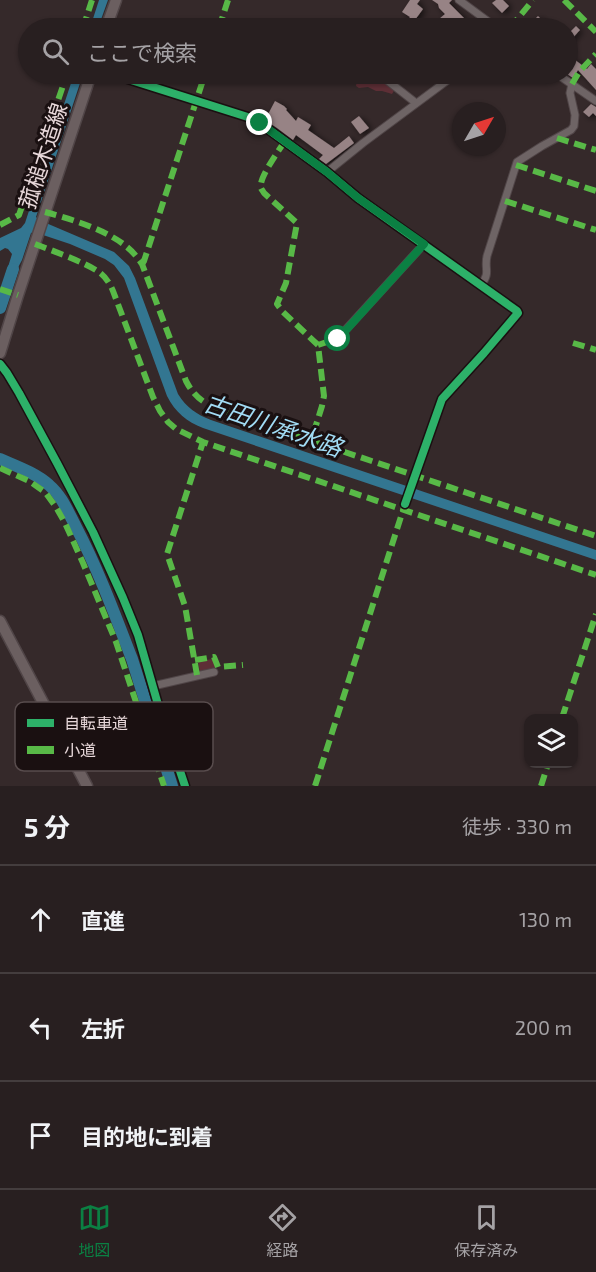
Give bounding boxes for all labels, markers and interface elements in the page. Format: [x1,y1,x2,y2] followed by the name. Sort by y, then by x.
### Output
[18,18,578,84] search box
[39,35,72,68] icon: search
[87,39,197,65] text: ここで検索
[13,99,71,212] street label: 菰槌木造線
[452,102,506,156] north arrow
[246,109,272,135] route end
[324,325,350,351] route start
[201,387,348,462] water label: 古田川承水路
[15,702,213,771] legend
[64,713,128,732] text: 自転車道
[524,714,578,768] map controls
[524,714,578,768] button: layers
[64,740,96,759] text: 小道
[24,811,70,842] text: 5 分
[462,814,572,838] text: 徒歩 · 330 m
[24,903,57,936] icon: ahead
[81,907,125,933] text: 直進
[519,907,572,931] text: 130 m
[24,1011,57,1044] icon: left
[81,1015,125,1041] text: 左折
[515,1015,572,1039] text: 200 m
[24,1119,57,1152] icon: arrive
[81,1123,213,1149] text: 目的地に到着
[78,1201,111,1261] tab: 地図
[266,1201,299,1261] tab: 経路
[454,1201,518,1261] tab: 保存済み

